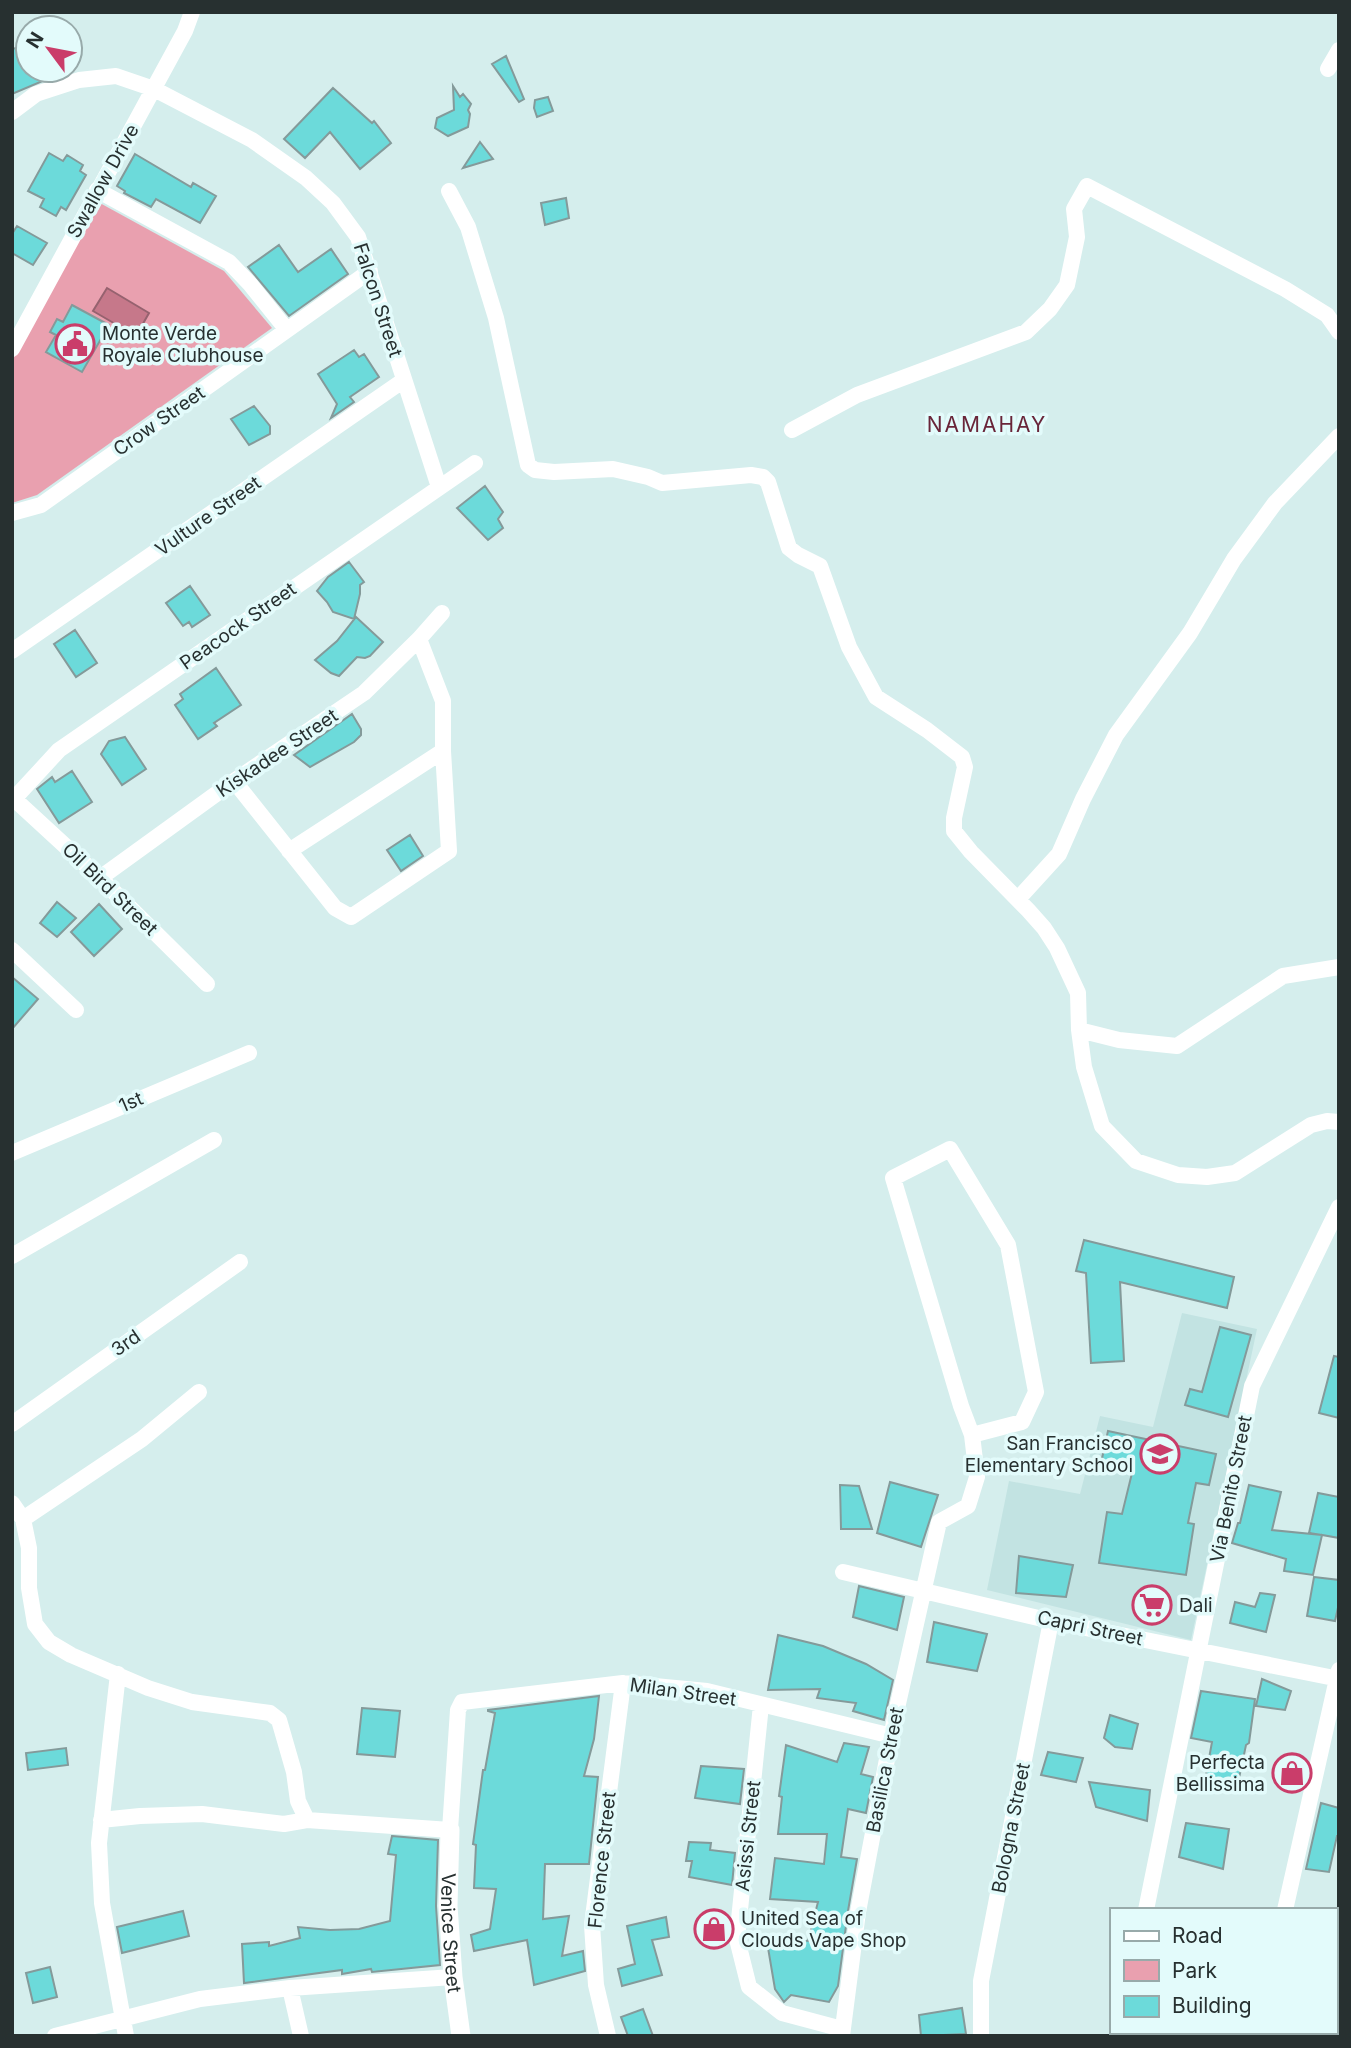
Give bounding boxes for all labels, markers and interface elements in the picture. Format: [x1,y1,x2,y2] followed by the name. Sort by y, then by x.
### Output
[14,14,84,84] north arrow
[21,28,49,52] text: N
[62,120,144,242] street label: Swallow Drive
[349,240,407,360] street label: Falcon Street
[102,322,264,367] place label: Monte Verde Royale Clubhouse
[54,323,96,365] public building icon: Monte Verde Royale Clubhouse
[109,381,209,461] street label: Crow Street
[927,412,1047,437] district label: NAMAHAY
[151,471,265,561] street label: Vulture Street
[176,577,300,675] street label: Peacock Street
[212,704,342,802] street label: Kiskadee Street
[58,838,162,940] street label: Oil Bird Street
[115,1087,147,1117] street label: 1st
[107,1325,145,1361] street label: 3rd
[1205,1413,1257,1565] street label: Via Benito Street
[965,1432,1133,1477] place label: San Francisco Elementary School
[1139,1433,1181,1475] school or university icon: San Francisco Elementary School
[1131,1584,1173,1626] supermarket icon: Dali
[1179,1594,1213,1617] place label: Dali
[1035,1606,1145,1650] street label: Capri Street
[628,1673,738,1711] street label: Milan Street
[862,1705,908,1835] street label: Basilica Street
[1176,1751,1265,1796] place label: Perfecta Bellissima
[1271,1752,1313,1794] shop icon: Perfecta Bellissima
[987,1761,1035,1895] street label: Bologna Street
[731,1779,765,1893] street label: Asissi Street
[583,1791,621,1929] street label: Florence Street
[436,1873,467,1994] street label: Venice Street
[741,1907,906,1952] place label: United Sea of Clouds Vape Shop
[693,1908,735,1950] shop icon: United Sea of Clouds Vape Shop
[1110,1908,1337,2034] legend
[1172,1923,1223,1948] text: Road
[1172,1958,1217,1983] text: Park
[1172,1993,1252,2018] text: Building

